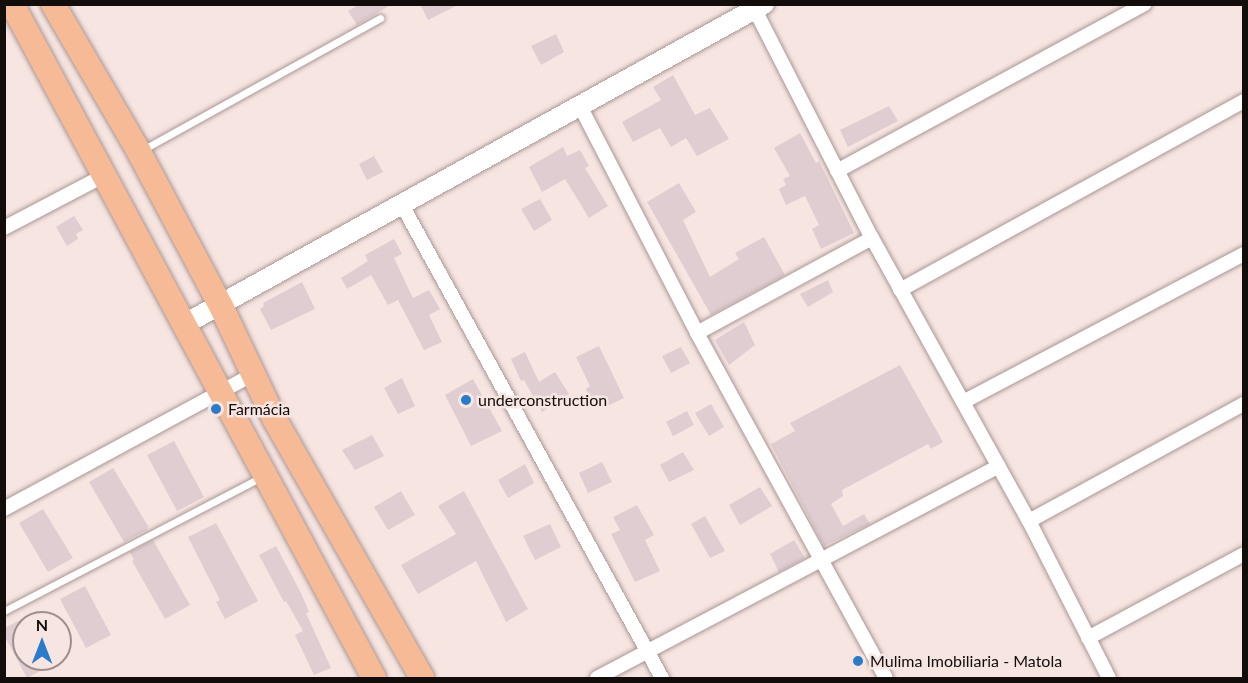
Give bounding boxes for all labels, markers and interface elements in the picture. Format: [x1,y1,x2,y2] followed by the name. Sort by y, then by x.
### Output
[478,390,607,410] place label: underconstruction
[459,393,473,407] marker: underconstruction
[228,399,290,419] place label: Farmácia
[209,402,223,416] marker: Farmácia
[12,611,72,671] north arrow
[36,615,48,634] text: N
[870,651,1062,671] place label: Mulima Imobiliaria - Matola
[851,654,865,668] marker: Mulima Imobiliaria - Matola

